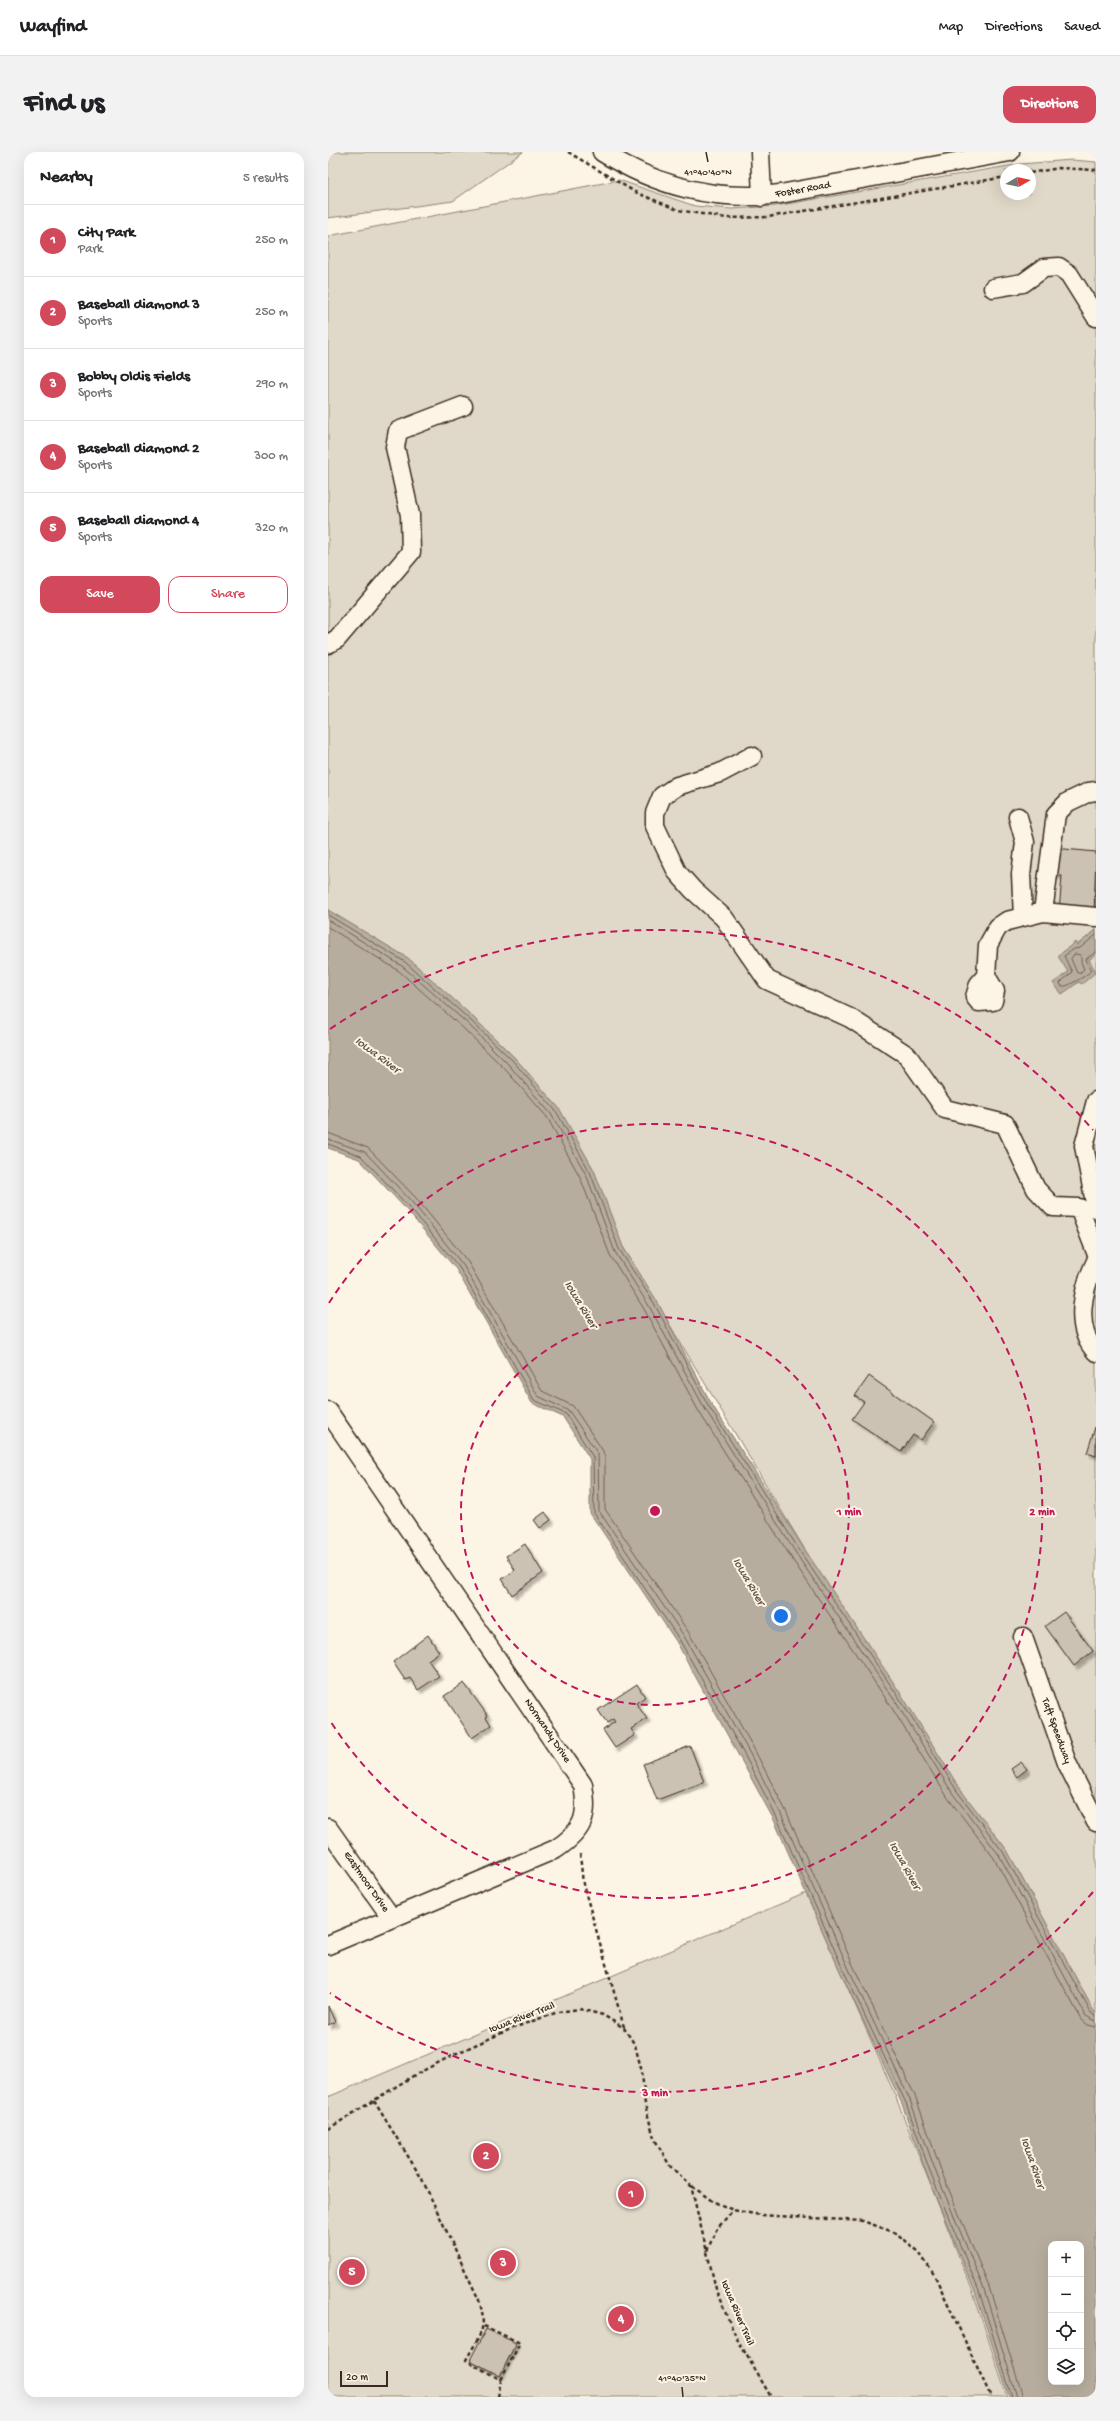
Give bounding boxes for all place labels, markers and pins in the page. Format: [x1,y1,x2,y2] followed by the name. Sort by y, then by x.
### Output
[648,1504,662,1518] centre of rings
[473,2141,499,2171] pin: 2
[618,2179,644,2209] pin: 1
[490,2248,516,2278] pin: 3
[339,2257,365,2287] pin: 5
[608,2304,634,2334] pin: 4

